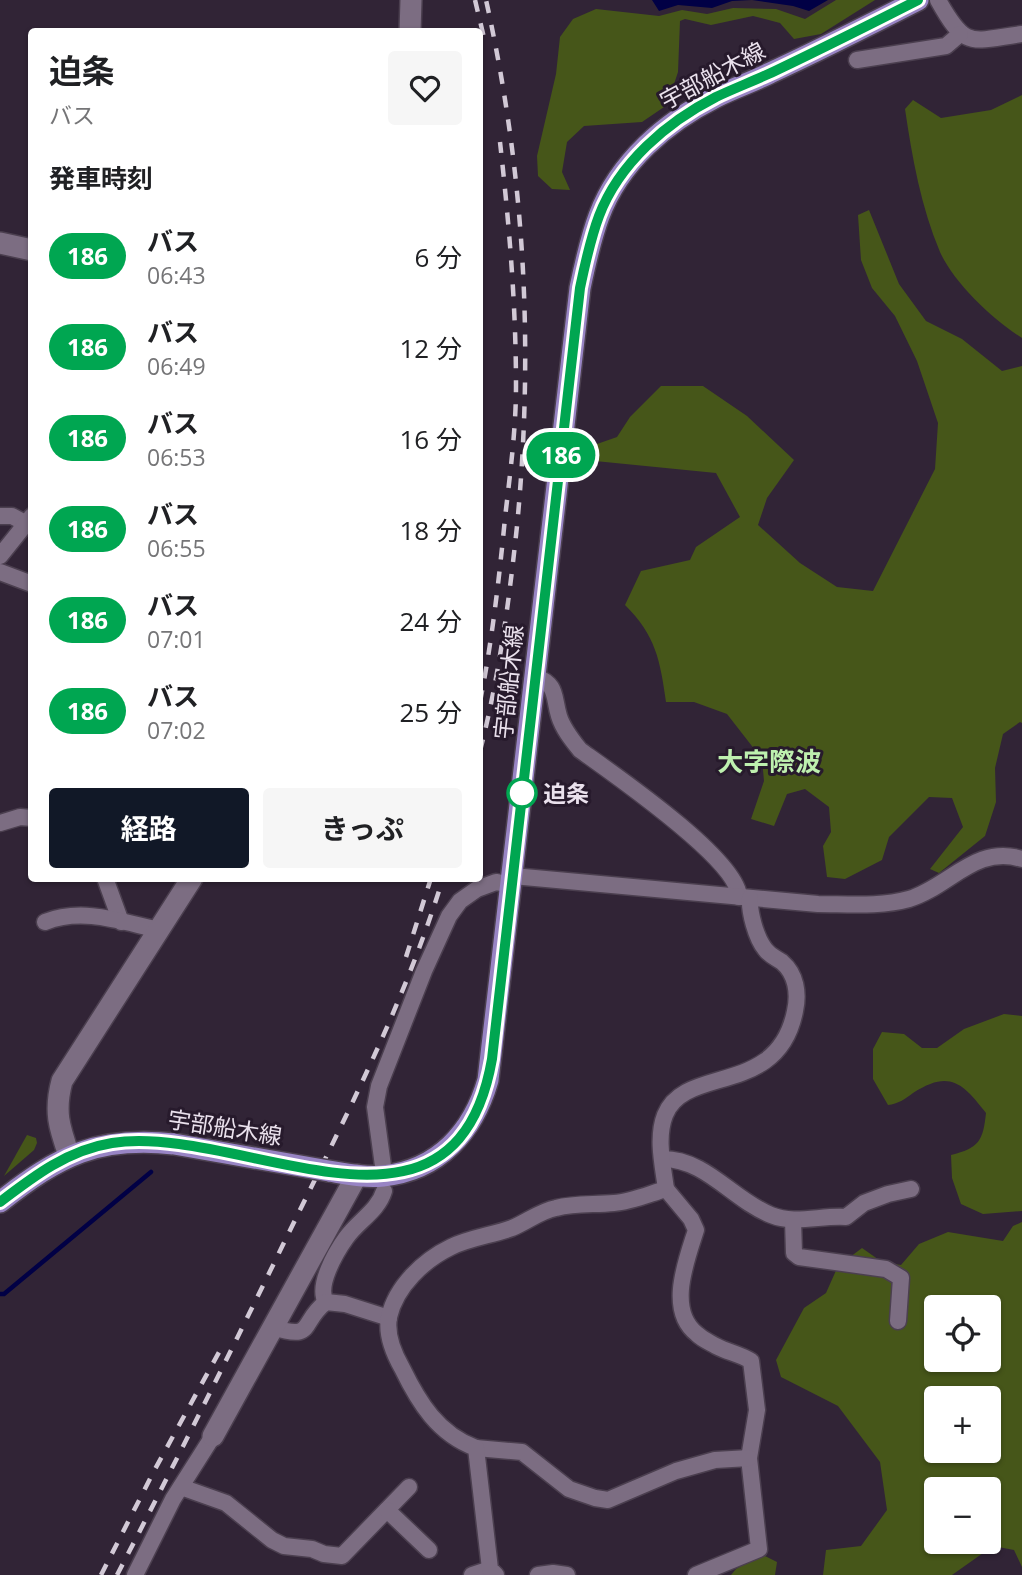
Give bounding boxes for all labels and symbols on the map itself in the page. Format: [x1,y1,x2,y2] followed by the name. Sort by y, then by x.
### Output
[654,34,770,116] street label: 宇部船木線
[521,432,601,478] line badge: 186
[486,623,530,741] street label: 宇部船木線
[717,743,821,779] district label: 大字際波
[543,777,589,809] place label: 迫条
[507,778,537,808] marker: 迫条
[166,1102,284,1152] street label: 宇部船木線

